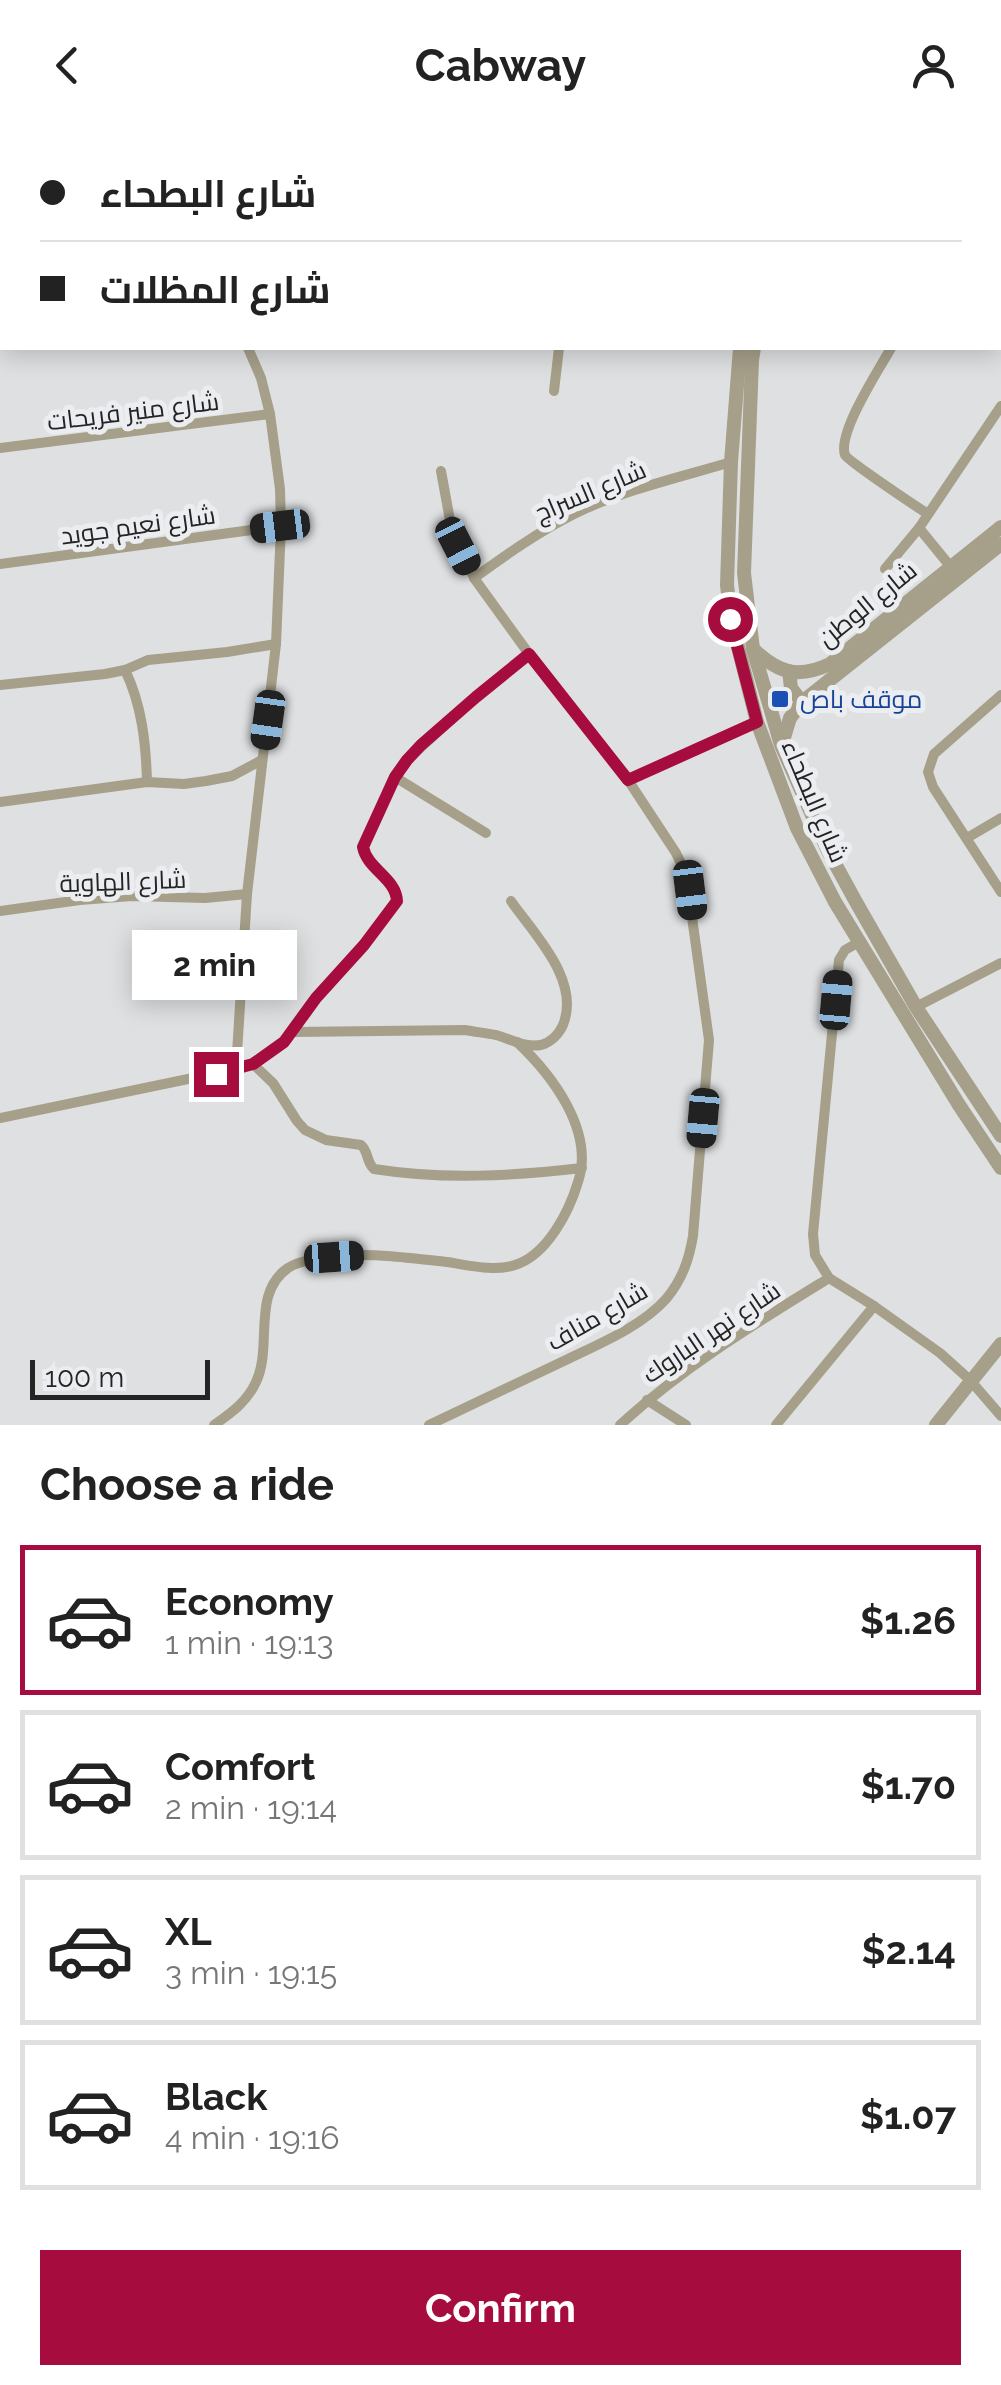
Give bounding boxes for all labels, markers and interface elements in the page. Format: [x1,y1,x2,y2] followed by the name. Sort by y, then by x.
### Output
[40,38,95,93] icon: back
[906,38,961,93] icon: person
[415,39,586,92] text: Cabway
[100,171,316,216] text: شارع البطحاء
[100,267,331,312] text: شارع المظلات
[45,386,221,438] street label: شارع منير فريحات
[530,454,651,530] street label: شارع السراج
[59,499,218,554] street label: شارع نعيم جويد
[248,507,312,545] car
[431,512,485,580] car
[811,555,924,655] street label: شارع الوطن
[708,597,753,642] route start
[800,684,922,714] place label: موقف باص
[249,688,287,752] car
[769,688,791,710] marker: موقف باص
[774,735,854,868] street label: شارع البطحاء
[671,858,709,922] car
[59,864,187,900] street label: شارع الهاوية
[134,929,298,999] callout: 2 min
[173,946,256,983] text: 2 min
[818,969,854,1031] car
[194,1052,239,1097] route end
[685,1087,721,1149] car
[303,1240,365,1274] car
[541,1275,654,1359] street label: شارع مناف
[636,1275,787,1391] street label: شارع نهر الباروك
[30,1355,210,1400] scale bar
[45,1361,124,1394] text: 100 m
[40,1458,334,1511] text: Choose a ride
[45,1575,135,1665] icon: car
[165,1579,334,1624] text: Economy
[860,1598,956,1643] text: $1.26
[165,1624,334,1661] text: 1 min · 19:13
[45,1740,135,1830] icon: car
[165,1744,315,1789] text: Comfort
[861,1763,956,1808] text: $1.70
[165,1789,337,1826] text: 2 min · 19:14
[45,1905,135,1995] icon: car
[165,1909,212,1954] text: XL
[861,1928,956,1973] text: $2.14
[165,1954,337,1991] text: 3 min · 19:15
[45,2070,135,2160] icon: car
[165,2074,267,2119] text: Black
[860,2093,956,2138] text: $1.07
[165,2119,340,2156] text: 4 min · 19:16
[40,2250,961,2365] button: Confirm

